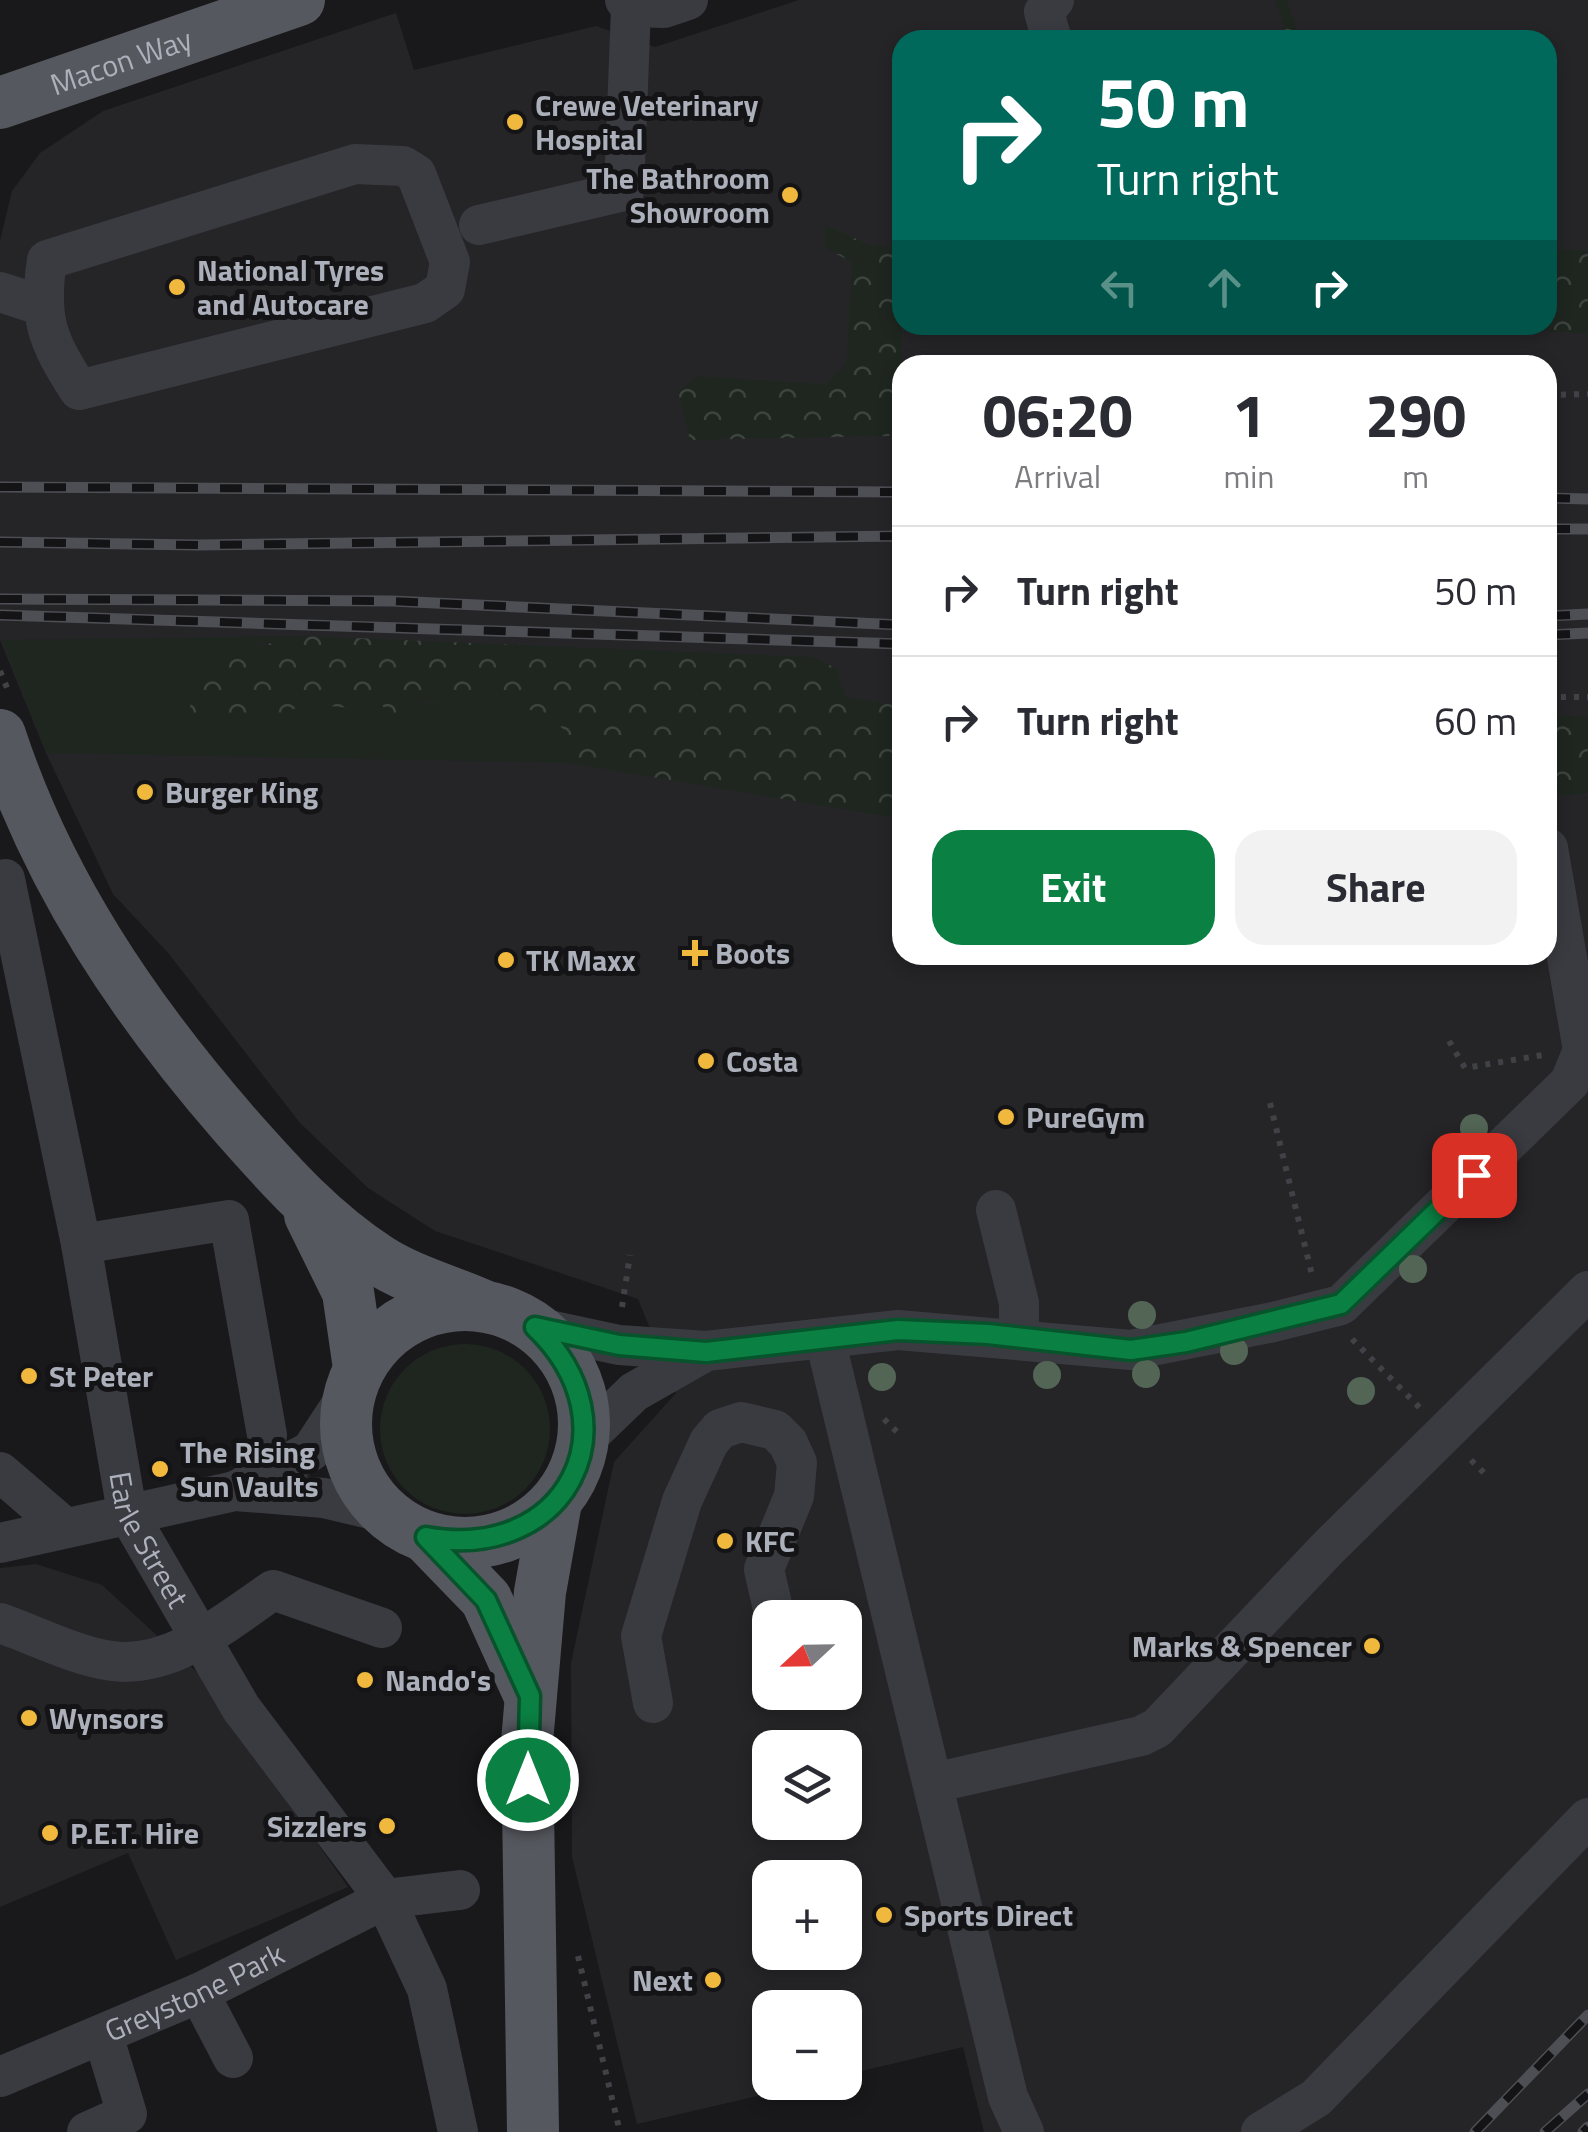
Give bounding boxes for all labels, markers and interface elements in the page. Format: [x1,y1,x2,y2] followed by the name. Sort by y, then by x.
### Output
[44,16,198,107] street label: Macon Way
[1097,48,1250,154] text: 50 m
[932,70,1062,200] icon: right
[535,82,759,162] place label: Crewe Veterinary Hospital
[504,111,526,133] marker: Crewe Veterinary Hospital
[1097,144,1279,212] text: Turn right
[586,155,770,235] place label: The Bathroom Showroom
[779,184,801,206] marker: The Bathroom Showroom
[197,247,384,327] place label: National Tyres and Autocare
[1092,260,1147,315] icon: left
[1197,260,1252,315] icon: ahead
[1302,260,1357,315] icon: right
[166,276,188,298] marker: National Tyres and Autocare
[983,369,1133,460] text: 06:20
[1232,369,1266,460] text: 1
[1365,369,1466,460] text: 290
[1014,452,1101,500] text: Arrival
[1223,452,1274,500] text: min
[1402,452,1429,500] text: m
[1017,562,1179,620] text: Turn right
[1434,562,1517,620] text: 50 m
[932,564,987,619] icon: right
[1017,692,1179,750] text: Turn right
[1434,692,1517,750] text: 60 m
[932,694,987,749] icon: right
[165,769,318,815] place label: Burger King
[134,781,156,803] marker: Burger King
[932,830,1215,945] button: Exit
[1235,830,1517,945] button: Share
[715,930,790,976] place label: Boots
[526,937,636,983] place label: TK Maxx
[684,942,706,964] marker: Boots
[495,949,517,971] marker: TK Maxx
[726,1038,798,1084] place label: Costa
[695,1050,717,1072] marker: Costa
[1026,1094,1145,1140] place label: PureGym
[995,1106,1017,1128] marker: PureGym
[1432,1133,1517,1218] pin
[1447,1148,1502,1203] icon: arrive
[49,1353,153,1399] place label: St Peter
[18,1365,40,1387] marker: St Peter
[180,1429,319,1509] place label: The Rising Sun Vaults
[149,1458,171,1480] marker: The Rising Sun Vaults
[97,1468,201,1617] street label: Earle Street
[745,1518,795,1564] place label: KFC
[714,1530,736,1552] marker: KFC
[752,1600,862,1710] north arrow
[752,1600,862,2100] map controls
[1132,1623,1352,1669] place label: Marks & Spencer
[1361,1635,1383,1657] marker: Marks & Spencer
[385,1657,491,1703] place label: Nando's
[354,1669,376,1691] marker: Nando's
[49,1695,164,1741] place label: Wynsors
[18,1707,40,1729] marker: Wynsors
[476,1728,580,1832] position arrow
[752,1730,862,1840] button: layers
[267,1803,367,1849] place label: Sizzlers
[70,1810,199,1856] place label: P.E.T. Hire
[376,1815,398,1837] marker: Sizzlers
[39,1822,61,1844] marker: P.E.T. Hire
[752,1860,862,1970] button: +
[904,1892,1073,1938] place label: Sports Direct
[873,1904,895,1926] marker: Sports Direct
[97,1931,292,2053] street label: Greystone Park
[632,1957,693,2003] place label: Next
[702,1969,724,1991] marker: Next
[752,1990,862,2100] button: −

